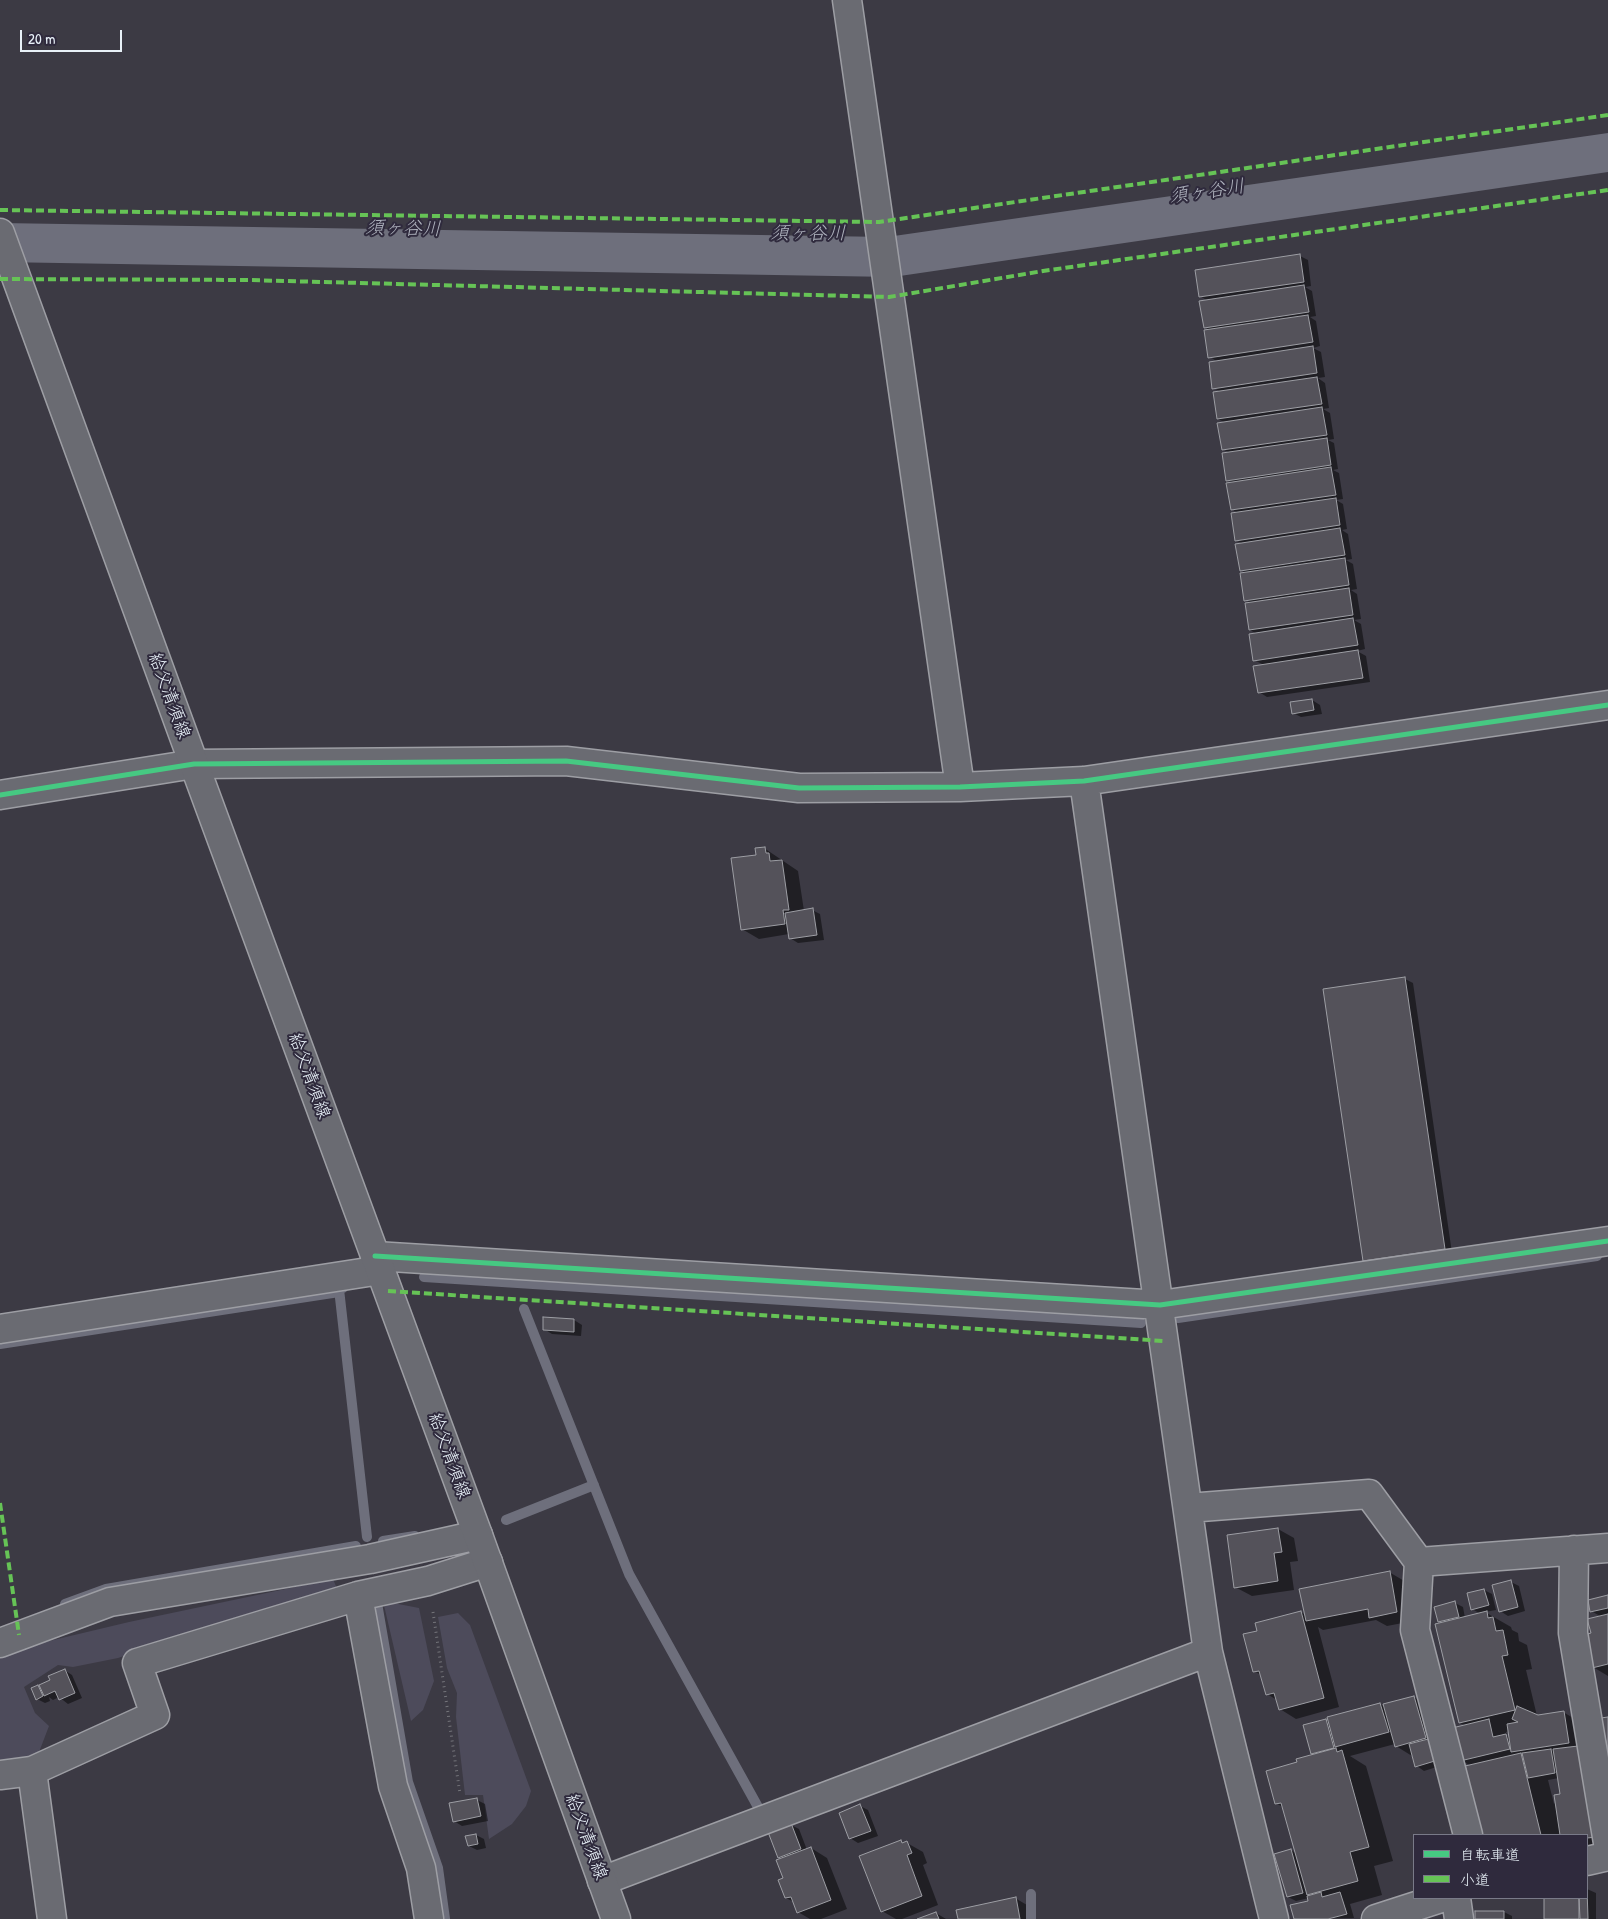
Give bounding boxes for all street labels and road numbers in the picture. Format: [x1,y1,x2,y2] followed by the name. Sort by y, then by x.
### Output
[143,650,195,742] street label: 給父清須線
[283,1030,335,1122] street label: 給父清須線
[423,1410,475,1502] street label: 給父清須線
[560,1791,612,1883] street label: 給父清須線

